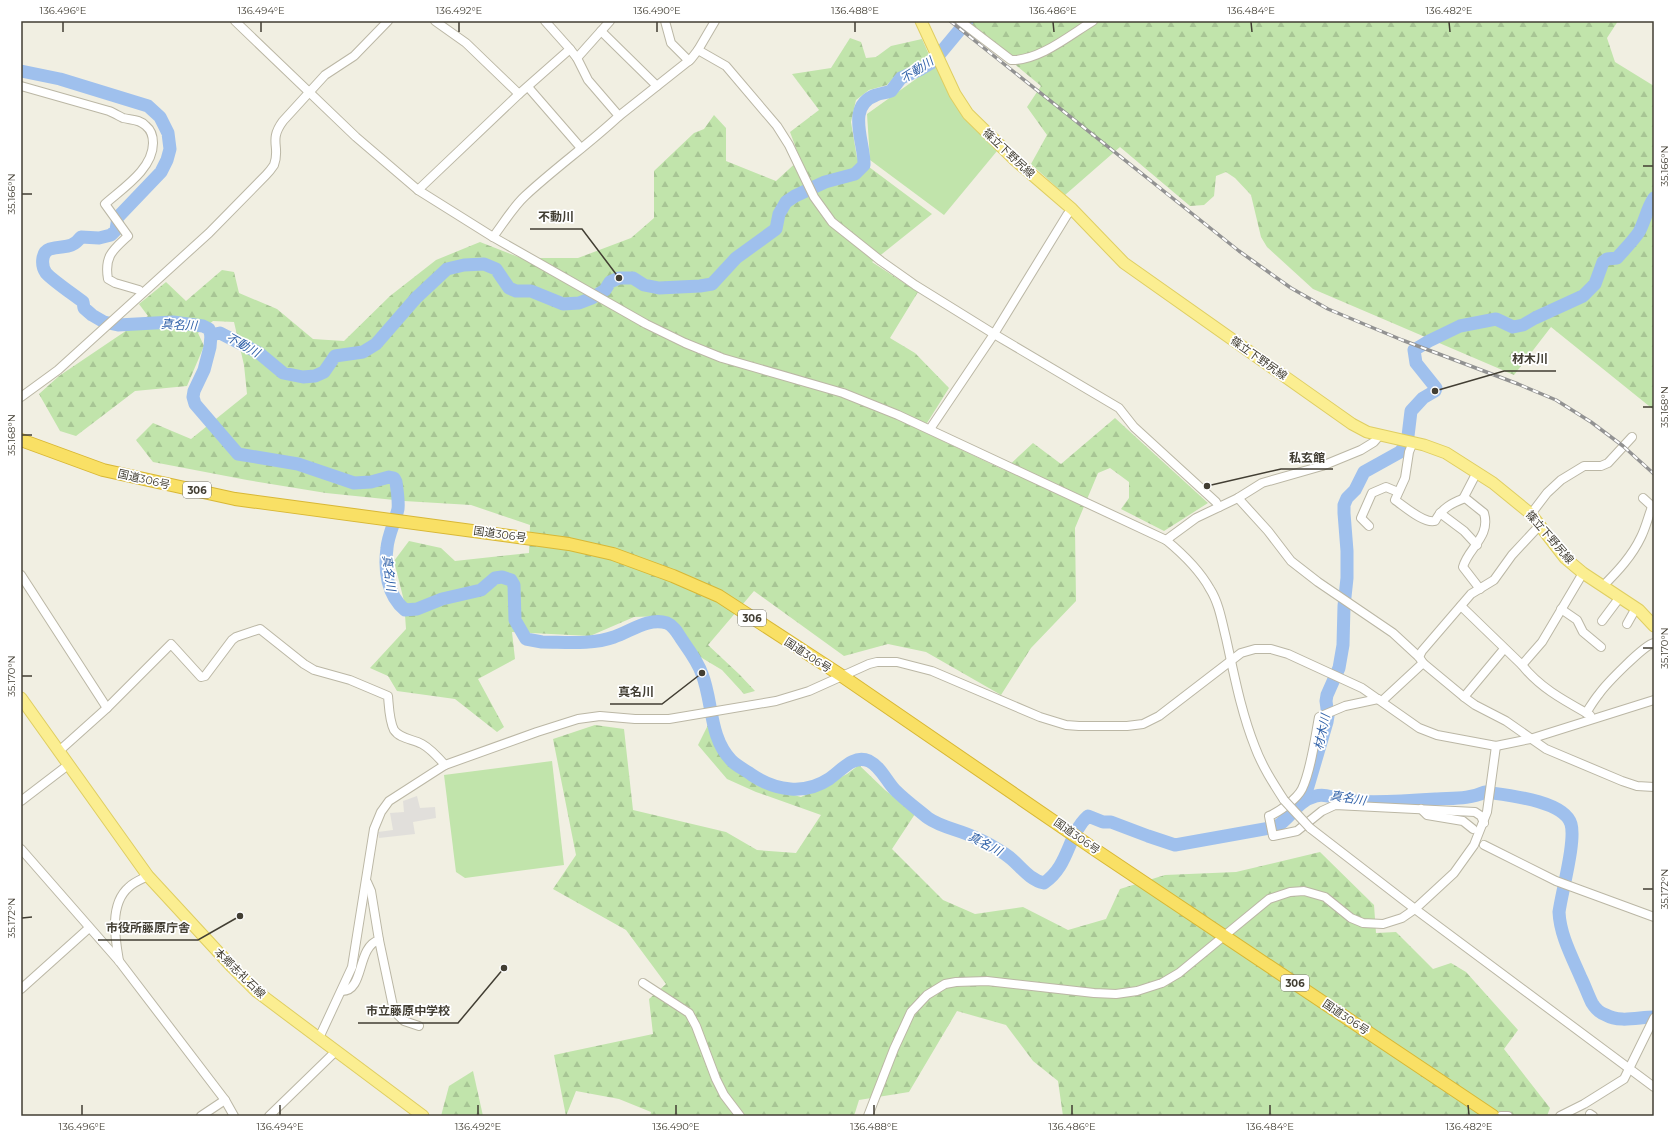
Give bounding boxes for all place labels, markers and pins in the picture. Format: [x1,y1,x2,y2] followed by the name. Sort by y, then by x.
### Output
[530,205,582,229] callout: 不動川
[1504,347,1556,371] callout: 材木川
[1281,445,1333,469] callout: 私玄館
[610,680,662,704] callout: 真名川
[98,916,198,940] callout: 市役所藤原庁舎
[358,999,458,1023] callout: 市立藤原中学校

